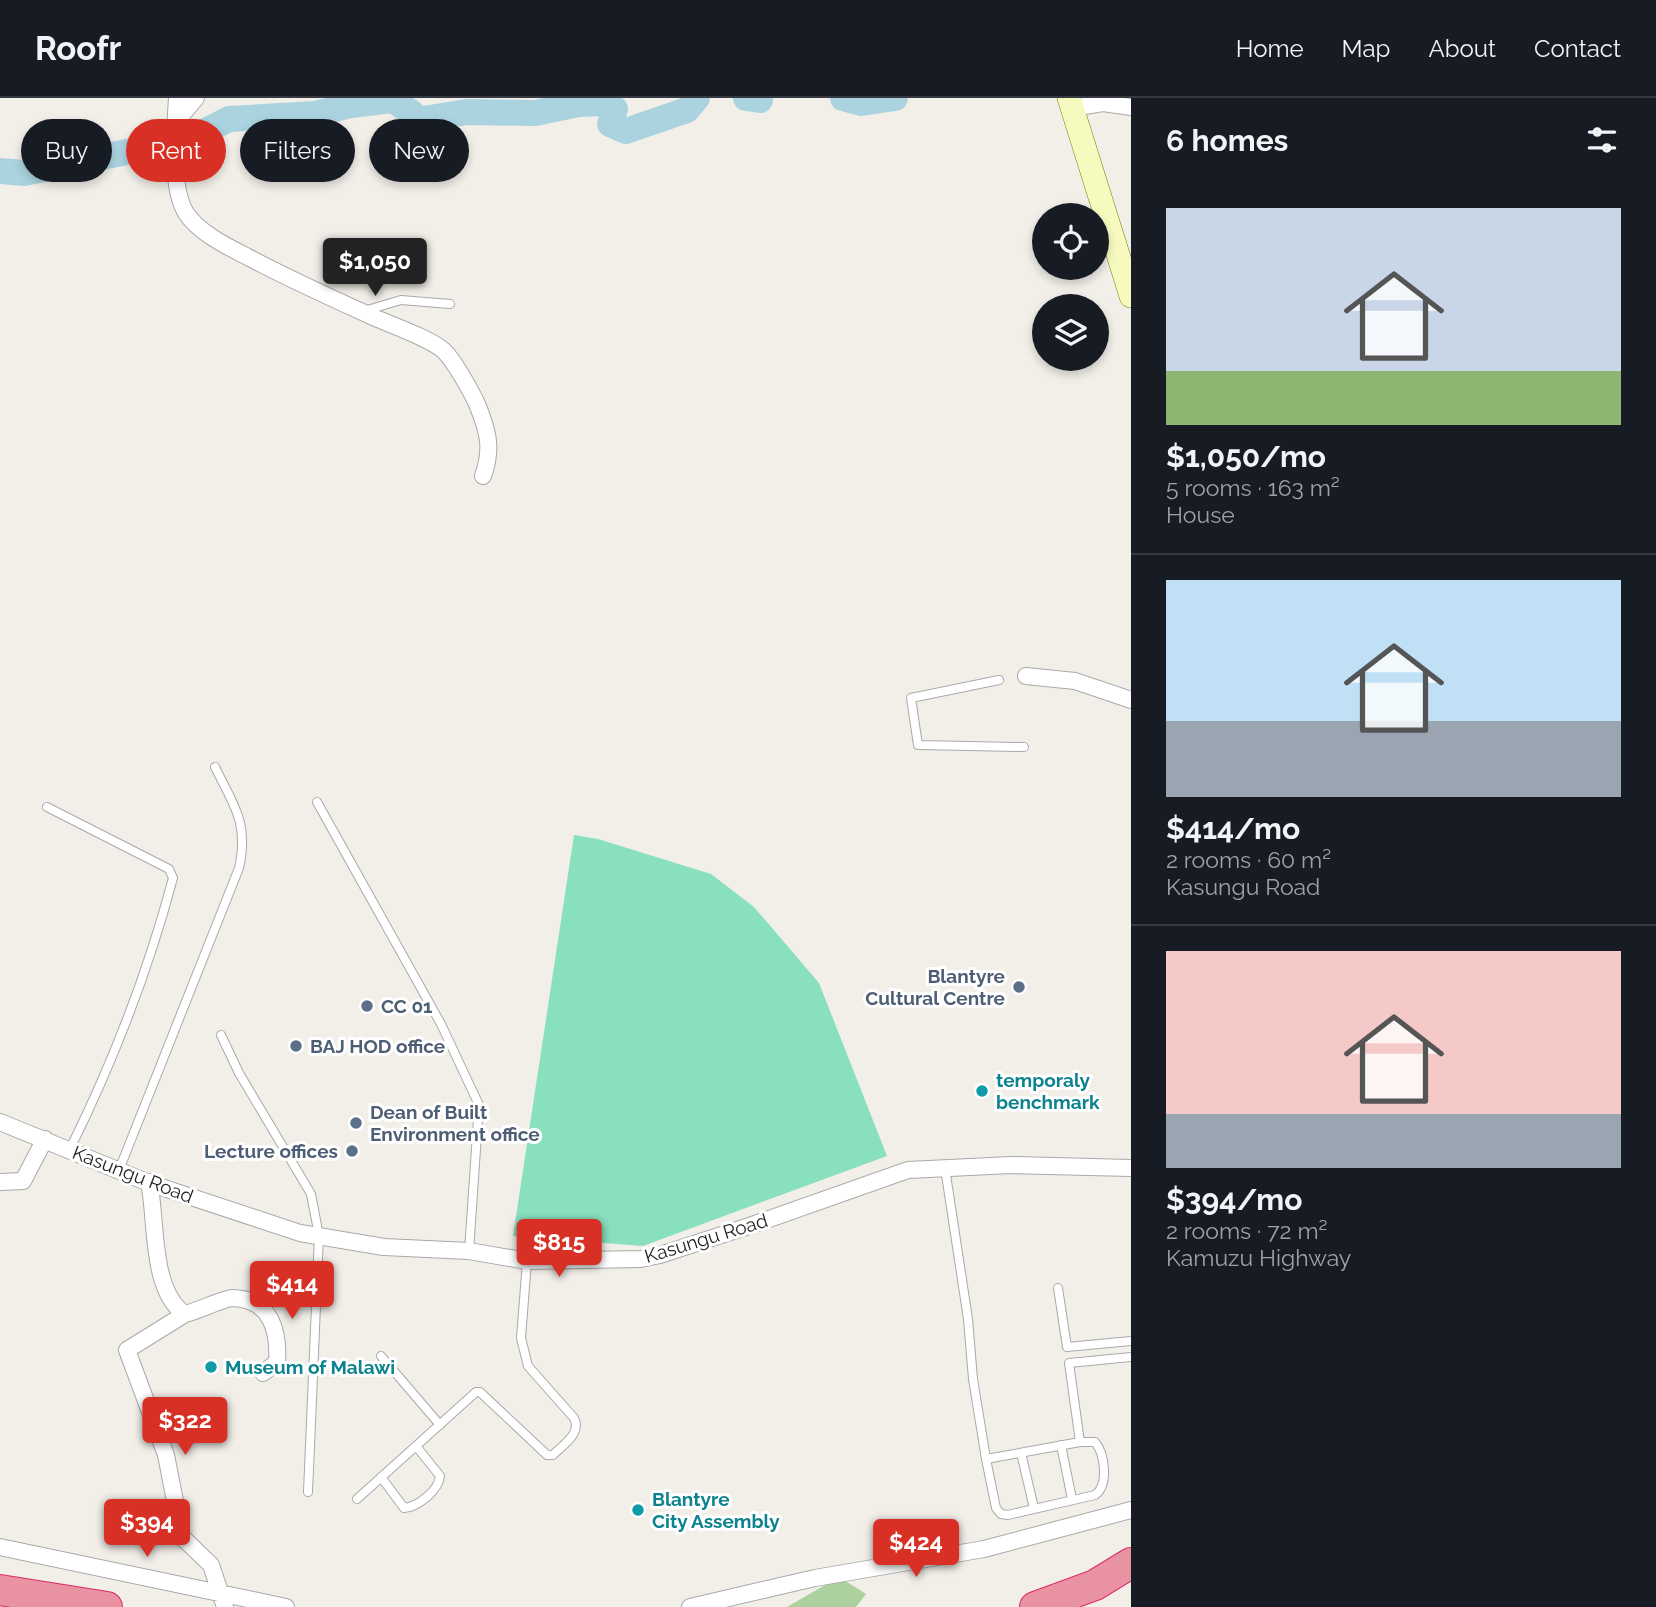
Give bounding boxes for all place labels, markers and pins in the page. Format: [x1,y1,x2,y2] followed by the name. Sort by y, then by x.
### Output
[318,238,432,298] pin: $1,050
[865,965,1005,1009] place label: Blantyre Cultural Centre
[1011,979,1027,995] marker: Blantyre Cultural Centre
[381,995,433,1017] place label: CC 01
[359,998,375,1014] marker: CC 01
[310,1035,445,1057] place label: BAJ HOD office
[288,1038,304,1054] marker: BAJ HOD office
[996,1069,1100,1113] place label: temporaly benchmark
[974,1083,990,1099] marker: temporaly benchmark
[370,1101,540,1145] place label: Dean of Built Environment office
[348,1115,364,1131] marker: Dean of Built Environment office
[204,1140,338,1162] place label: Lecture offices
[344,1143,360,1159] marker: Lecture offices
[518,1220,600,1279] pin: $815
[251,1262,333,1321] pin: $414
[225,1356,395,1378] place label: Museum of Malawi
[203,1359,219,1375] marker: Museum of Malawi
[144,1398,226,1457] pin: $322
[652,1488,780,1532] place label: Blantyre City Assembly
[106,1500,188,1559] pin: $394
[630,1502,646,1518] marker: Blantyre City Assembly
[875,1520,957,1579] pin: $424

